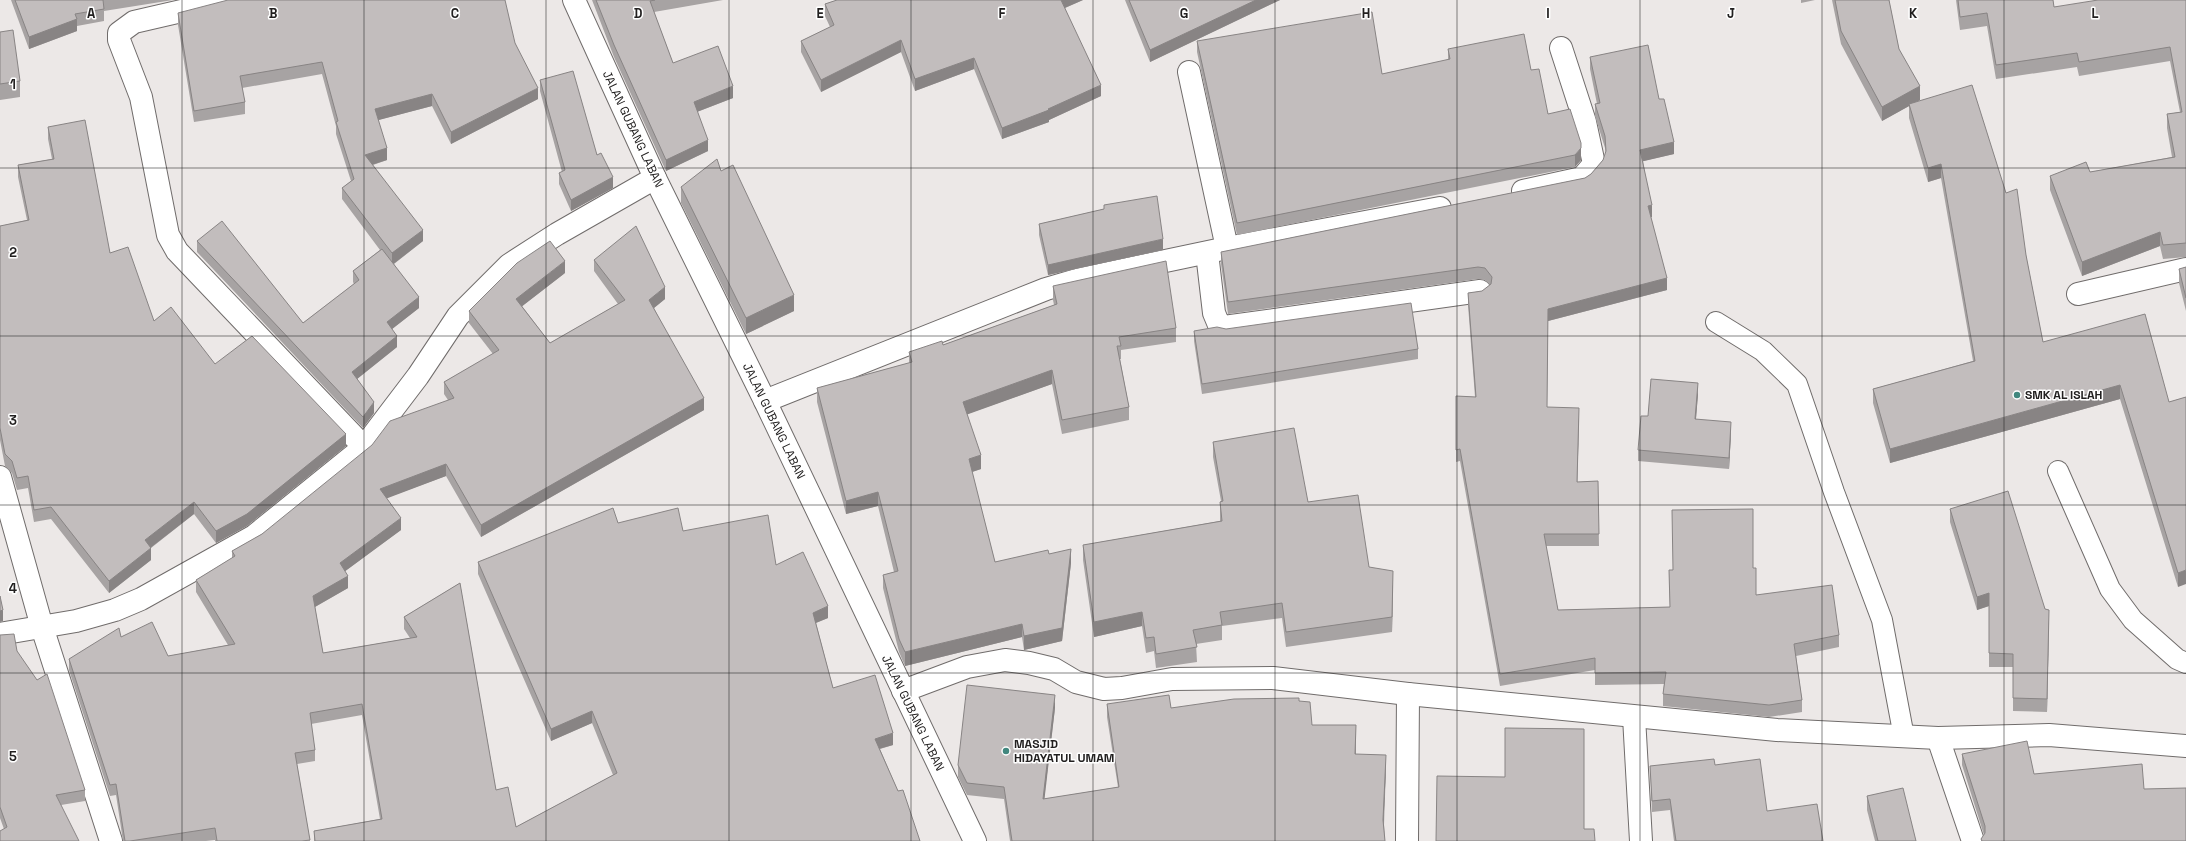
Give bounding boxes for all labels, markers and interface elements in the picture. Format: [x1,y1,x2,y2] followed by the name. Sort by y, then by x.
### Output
[87,5,96,22] text: A
[269,5,278,22] text: B
[451,5,459,22] text: C
[634,5,643,22] text: D
[816,5,824,22] text: E
[999,5,1006,22] text: F
[1180,5,1188,22] text: G
[1362,5,1370,22] text: H
[1546,5,1550,22] text: I
[1727,5,1735,22] text: J
[1909,5,1918,22] text: K
[2091,5,2099,22] text: L
[599,68,667,190] street label: JALAN GUBANG LABAN
[10,76,16,93] text: 1
[9,244,17,261] text: 2
[739,360,809,482] street label: JALAN GUBANG LABAN
[2025,387,2103,403] place label: SMK AL ISLAH
[2012,390,2022,400] marker: SMK AL ISLAH
[9,412,17,429] text: 3
[9,580,17,597] text: 4
[878,652,948,774] street label: JALAN GUBANG LABAN
[1014,736,1114,766] place label: MASJID HIDAYATUL UMAM
[1001,746,1011,756] marker: MASJID HIDAYATUL UMAM
[9,748,17,765] text: 5

